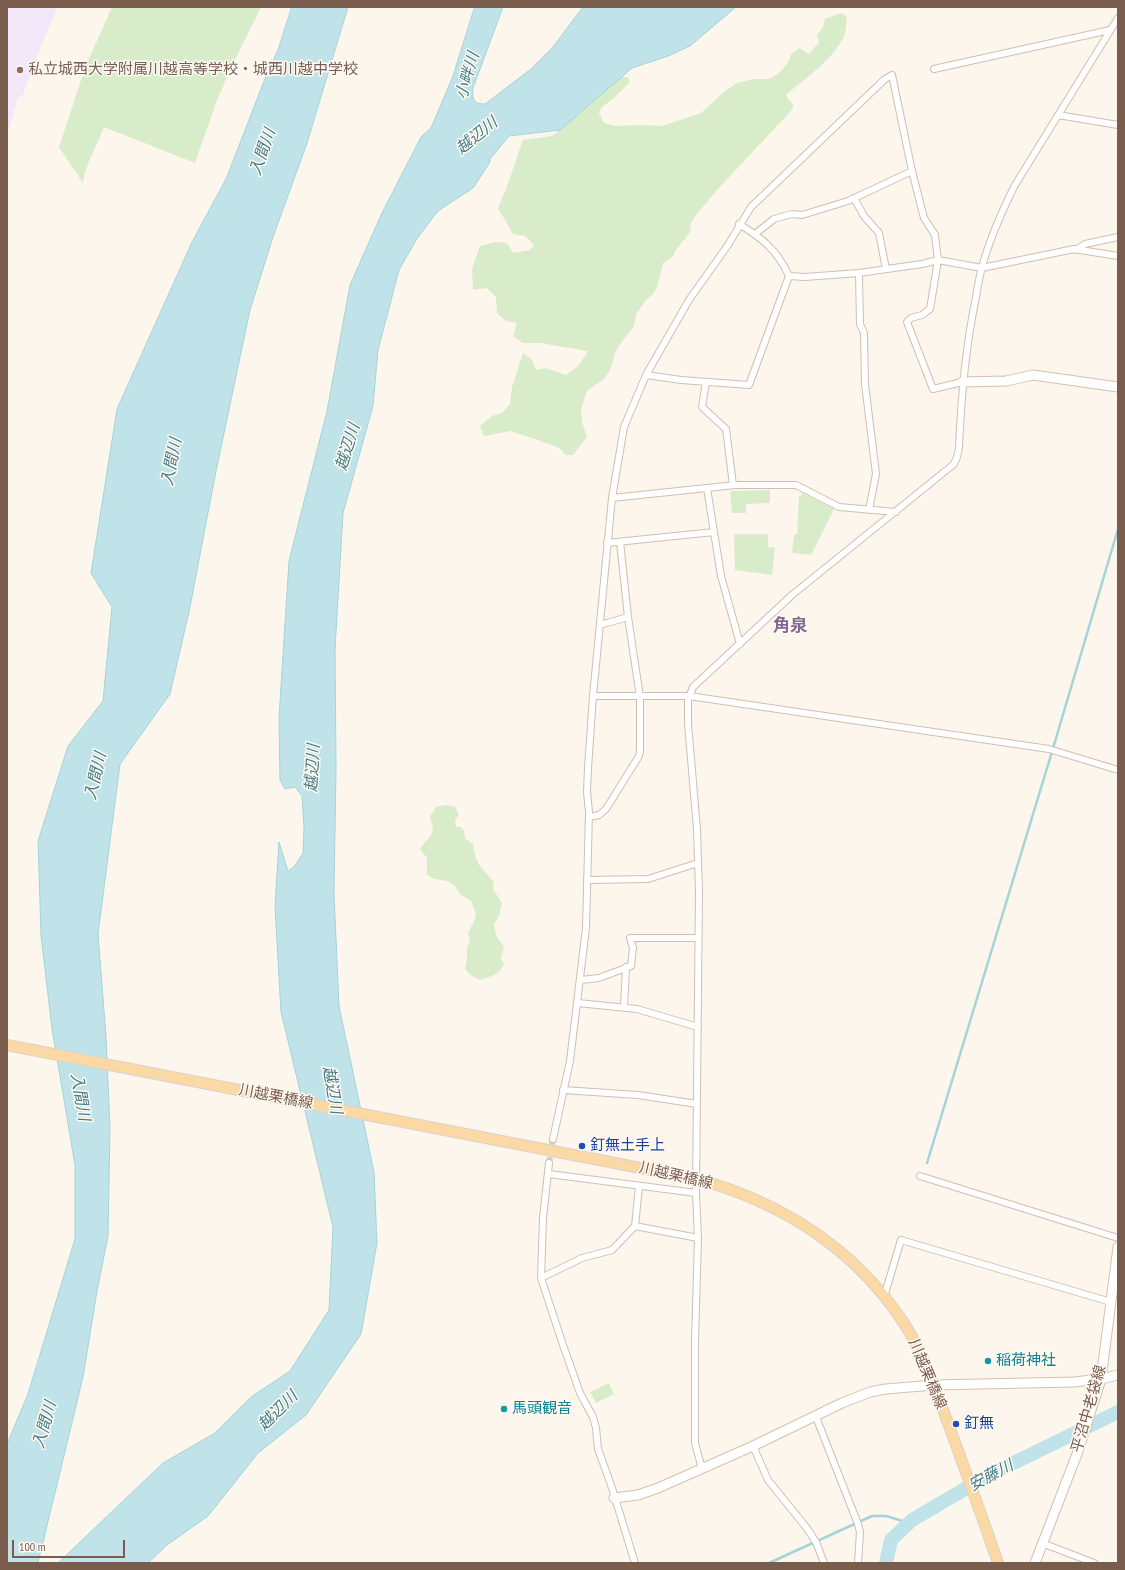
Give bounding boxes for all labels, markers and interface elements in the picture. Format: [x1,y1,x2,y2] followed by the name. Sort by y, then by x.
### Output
[452,50,484,102] water label: 小畔川
[28,61,358,79] place label: 私立城西大学附属川越高等学校・城西川越中学校
[15,65,25,75] marker: 私立城西大学附属川越高等学校・城西川越中学校
[452,113,502,159] water label: 越辺川
[246,126,280,178] water label: 入間川
[332,421,364,473] water label: 越辺川
[158,437,186,487] water label: 入間川
[773,616,807,636] district label: 角泉
[302,744,324,792] water label: 越辺川
[81,750,111,802] water label: 入間川
[318,1065,346,1115] water label: 越辺川
[66,1072,94,1122] water label: 入間川
[237,1081,315,1113] street label: 川越栗橋線
[590,1137,665,1155] place label: 釘無土手上
[577,1141,587,1151] marker: 釘無土手上
[637,1159,715,1193] street label: 川越栗橋線
[904,1336,950,1412] street label: 川越栗橋線
[996,1352,1056,1370] place label: 稲荷神社
[983,1356,993,1366] marker: 稲荷神社
[1068,1363,1110,1455] street label: 平沼中老袋線
[254,1387,302,1435] water label: 越辺川
[29,1399,61,1451] water label: 入間川
[512,1400,572,1418] place label: 馬頭観音
[499,1404,509,1414] marker: 馬頭観音
[964,1415,994,1433] place label: 釘無
[951,1419,961,1429] marker: 釘無
[965,1456,1017,1496] water label: 安藤川
[14,1532,127,1558] scale bar
[19,1539,46,1554] text: 100 m

